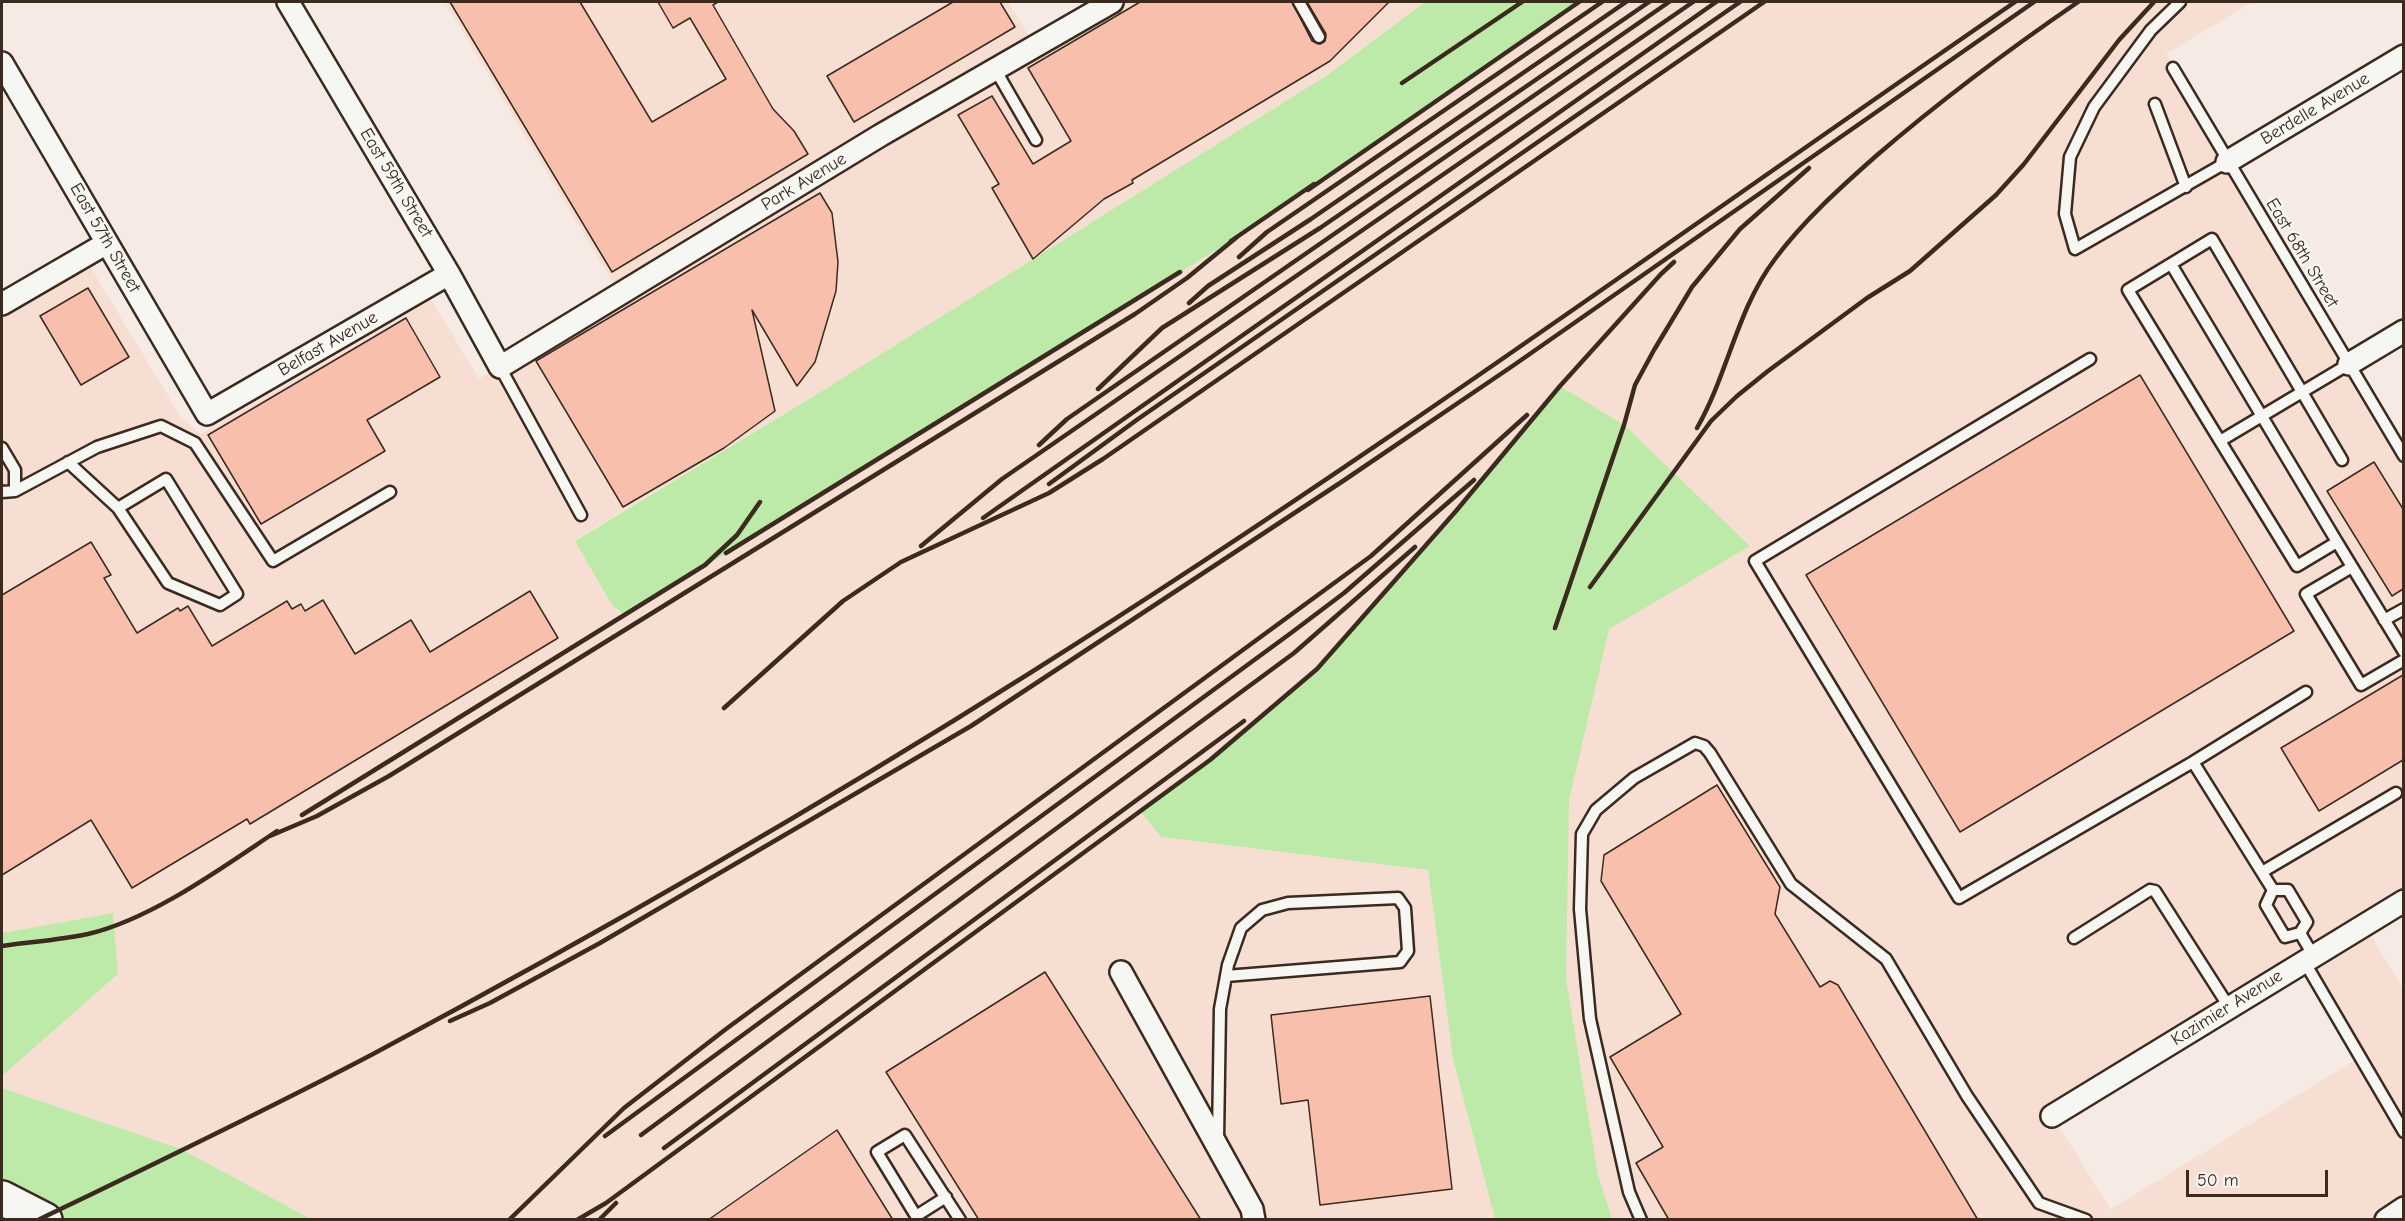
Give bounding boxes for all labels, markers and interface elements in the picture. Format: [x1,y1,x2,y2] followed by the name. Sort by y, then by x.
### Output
[2257,68,2373,150] street label: Berdelle Avenue
[355,124,437,242] street label: East 59th Street
[758,148,850,216] street label: Park Avenue
[65,179,145,297] street label: East 57th Street
[2261,194,2343,312] street label: East 68th Street
[274,307,382,381] street label: Belfast Avenue
[2167,965,2287,1051] street label: Kazimier Avenue
[2189,1158,2332,1196] scale bar
[2197,1170,2239,1191] text: 50 m

